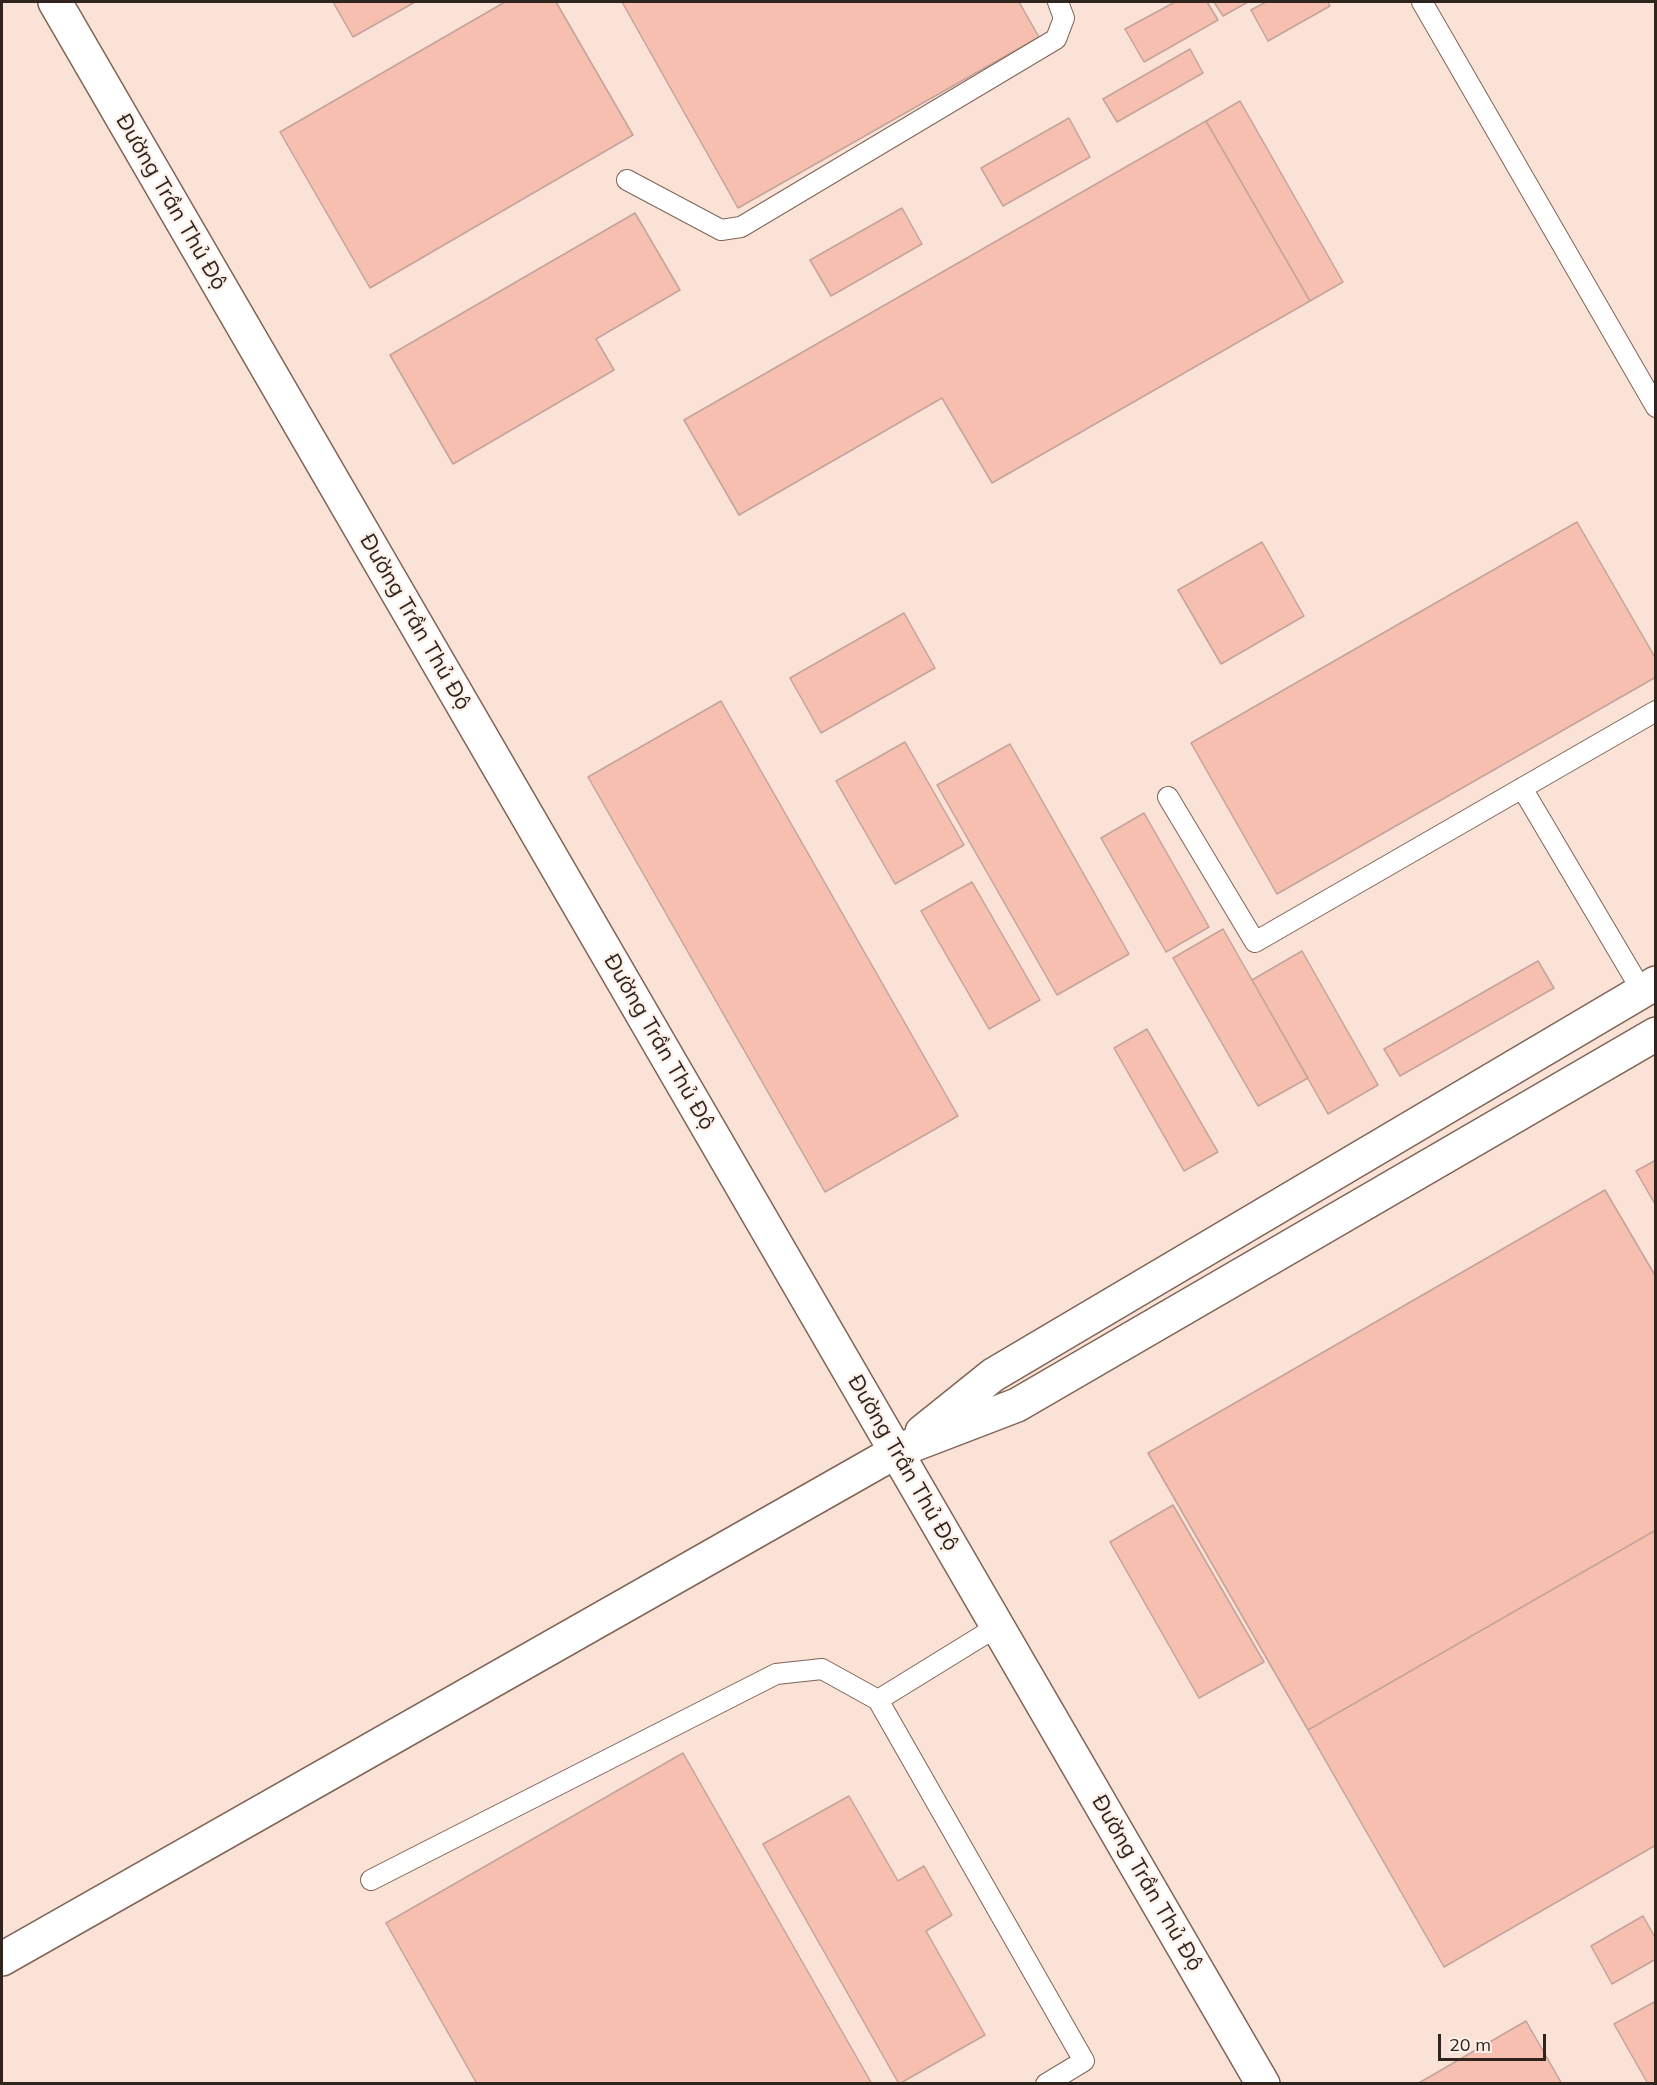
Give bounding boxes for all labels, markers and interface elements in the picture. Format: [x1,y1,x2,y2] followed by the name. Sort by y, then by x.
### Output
[110,109,232,295] street label: Đường Trần Thủ Độ
[354,529,476,715] street label: Đường Trần Thủ Độ
[598,949,720,1135] street label: Đường Trần Thủ Độ
[842,1370,964,1556] street label: Đường Trần Thủ Độ
[1086,1790,1208,1976] street label: Đường Trần Thủ Độ
[1441,2022,1549,2060] scale bar
[1449,2033,1491,2056] text: 20 m

